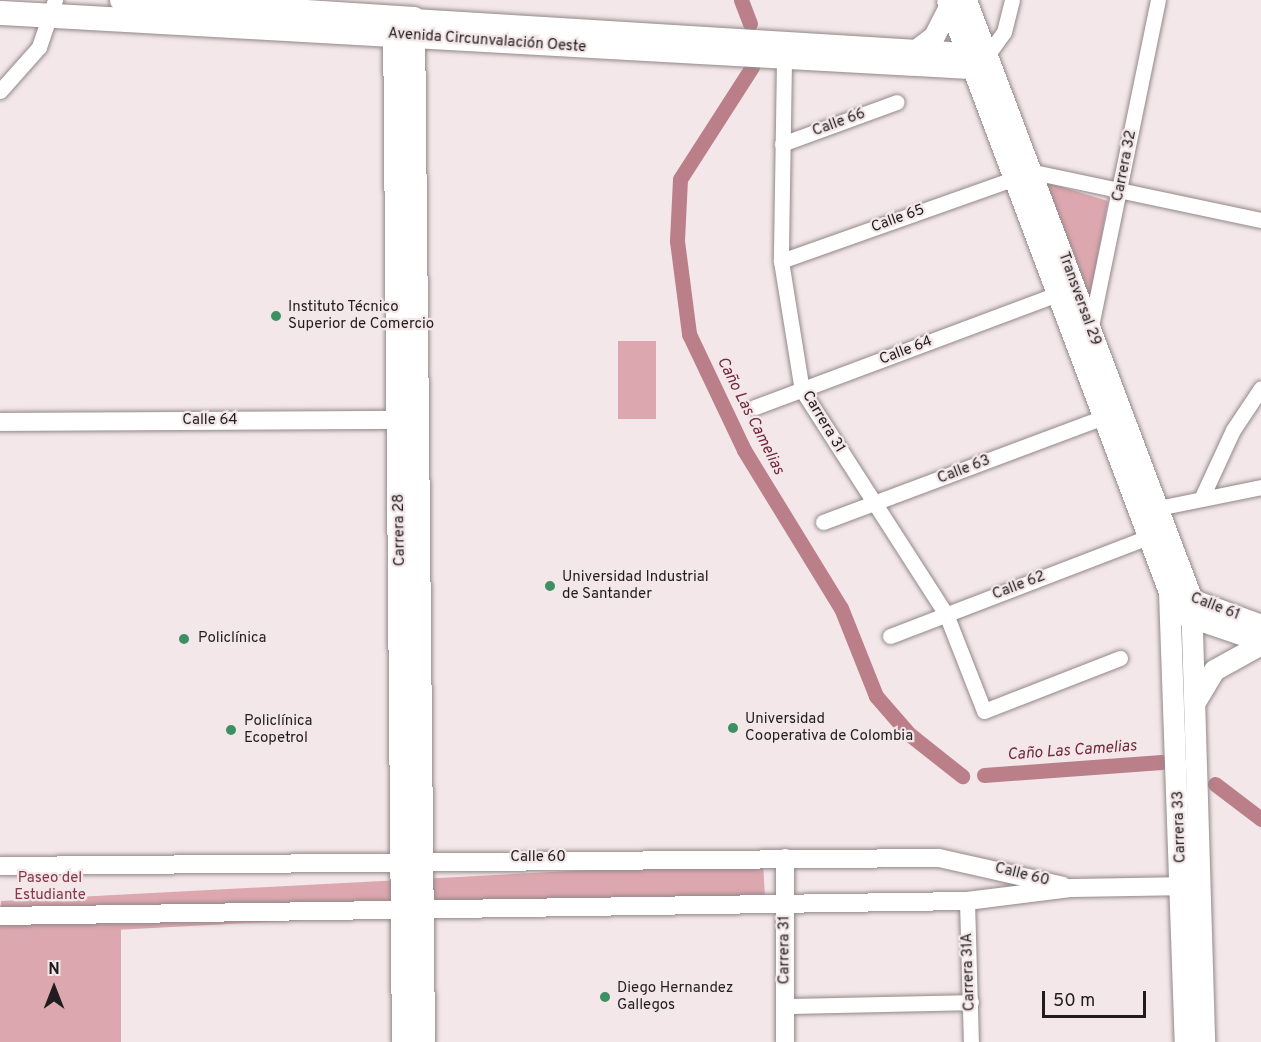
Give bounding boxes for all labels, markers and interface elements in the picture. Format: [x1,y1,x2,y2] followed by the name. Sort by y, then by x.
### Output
[387,25,587,57] street label: Avenida Circunvalación Oeste
[810,105,868,141] street label: Calle 66
[1109,129,1141,203] street label: Carrera 32
[869,201,927,237] street label: Calle 65
[1054,250,1104,348] street label: Transversal 29
[288,298,434,333] place label: Instituto Técnico Superior de Comercio
[269,309,283,323] marker: Instituto Técnico Superior de Comercio
[877,333,935,369] street label: Calle 64
[712,354,788,478] water label: Caño Las Camelias
[798,388,848,456] street label: Carrera 31
[182,412,238,430] street label: Calle 64
[935,452,993,488] street label: Calle 63
[390,494,410,566] street label: Carrera 28
[562,568,709,603] place label: Universidad Industrial de Santander
[990,568,1048,604] street label: Calle 62
[543,579,557,593] marker: Universidad Industrial de Santander
[1188,589,1242,625] street label: Calle 61
[175,630,193,648] marker: Policlínica
[198,630,266,648] place label: Policlínica
[745,710,913,745] place label: Universidad Cooperativa de Colombia
[244,712,312,747] place label: Policlínica Ecopetrol
[222,721,240,739] marker: Policlínica Ecopetrol
[726,721,740,735] marker: Universidad Cooperativa de Colombia
[1007,737,1137,765] water label: Caño Las Camelias
[1170,791,1190,863] street label: Carrera 33
[510,849,566,867] street label: Calle 60
[993,860,1051,890] street label: Calle 60
[14,869,86,904] park label: Paseo del Estudiante
[776,916,794,984] street label: Carrera 31
[959,932,979,1012] street label: Carrera 31A
[24,958,84,1018] north arrow
[48,960,60,980] text: N
[617,979,733,1014] place label: Diego Hernandez Gallegos
[1045,979,1148,1017] scale bar
[598,990,612,1004] marker: Diego Hernandez Gallegos
[1053,990,1095,1013] text: 50 m

